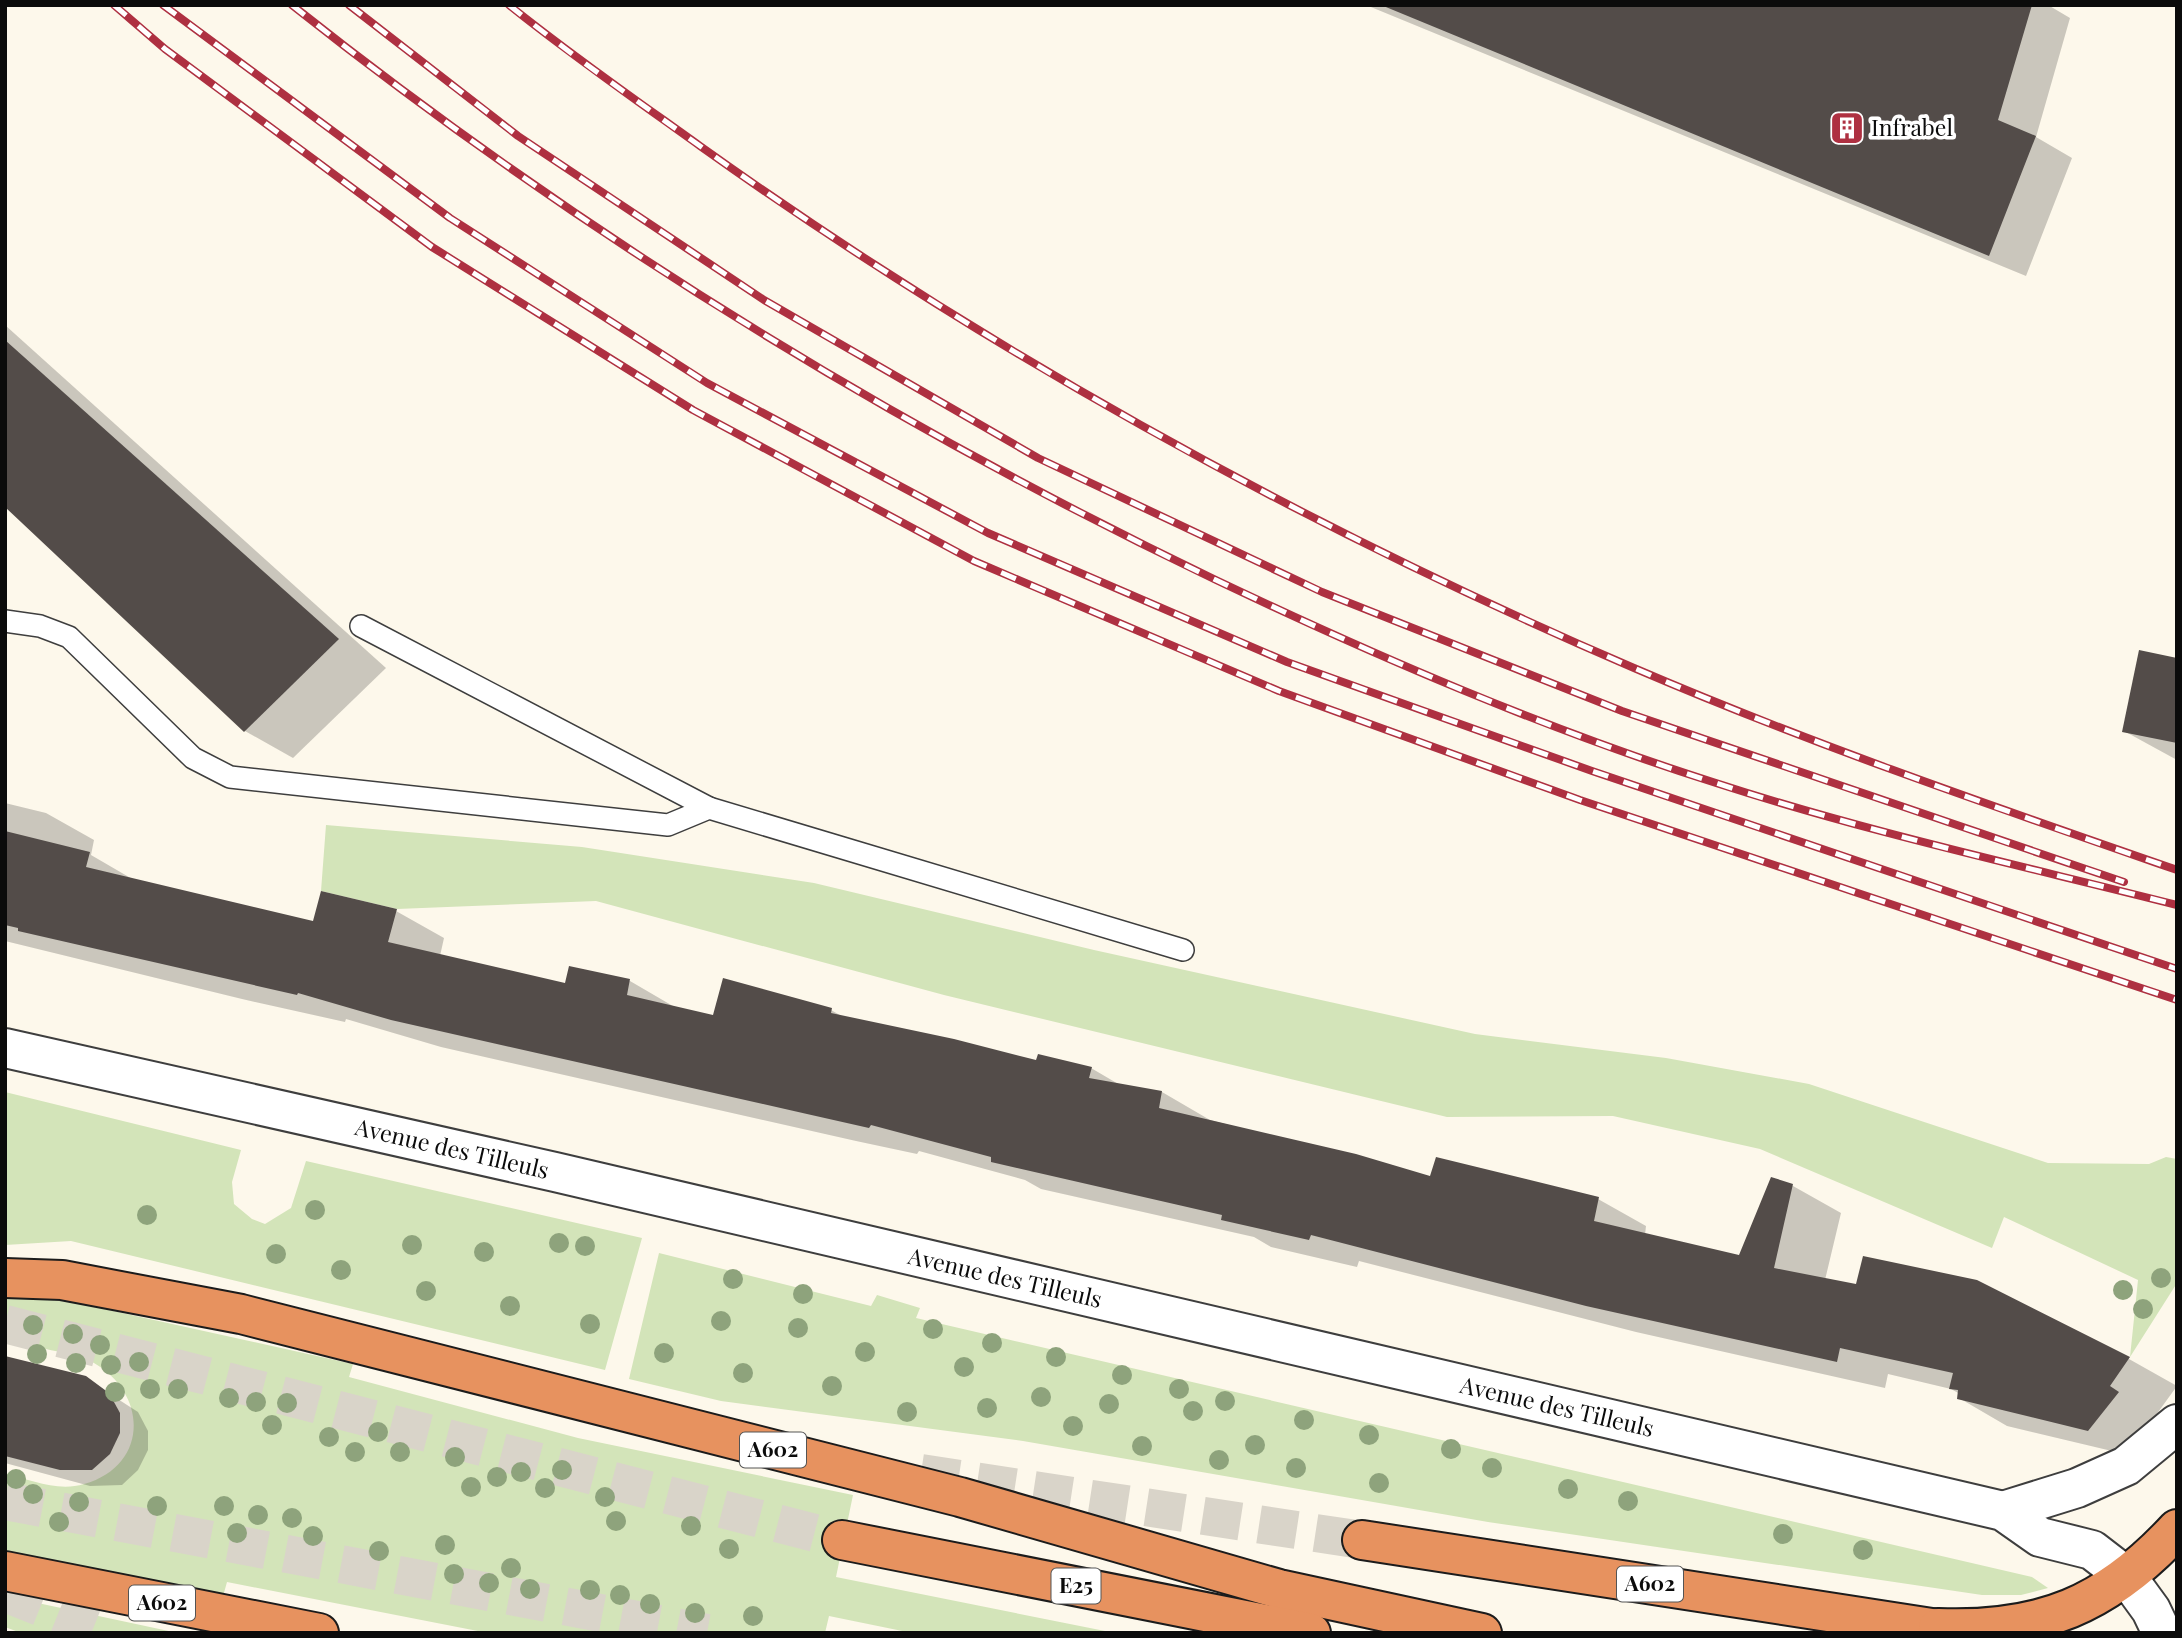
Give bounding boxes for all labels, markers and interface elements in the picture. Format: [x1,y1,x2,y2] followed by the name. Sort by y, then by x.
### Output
[1828,109,1866,147] building icon: Infrabel
[1871,111,1953,142] place label: Infrabel
[351,1110,552,1185] street label: Avenue des Tilleuls
[904,1239,1105,1314] street label: Avenue des Tilleuls
[1456,1368,1657,1443] street label: Avenue des Tilleuls
[740,1432,806,1468] road number: A602
[1617,1566,1683,1602] road number: A602
[1052,1568,1100,1604] road number: E25
[129,1586,195,1620] road number: A602

